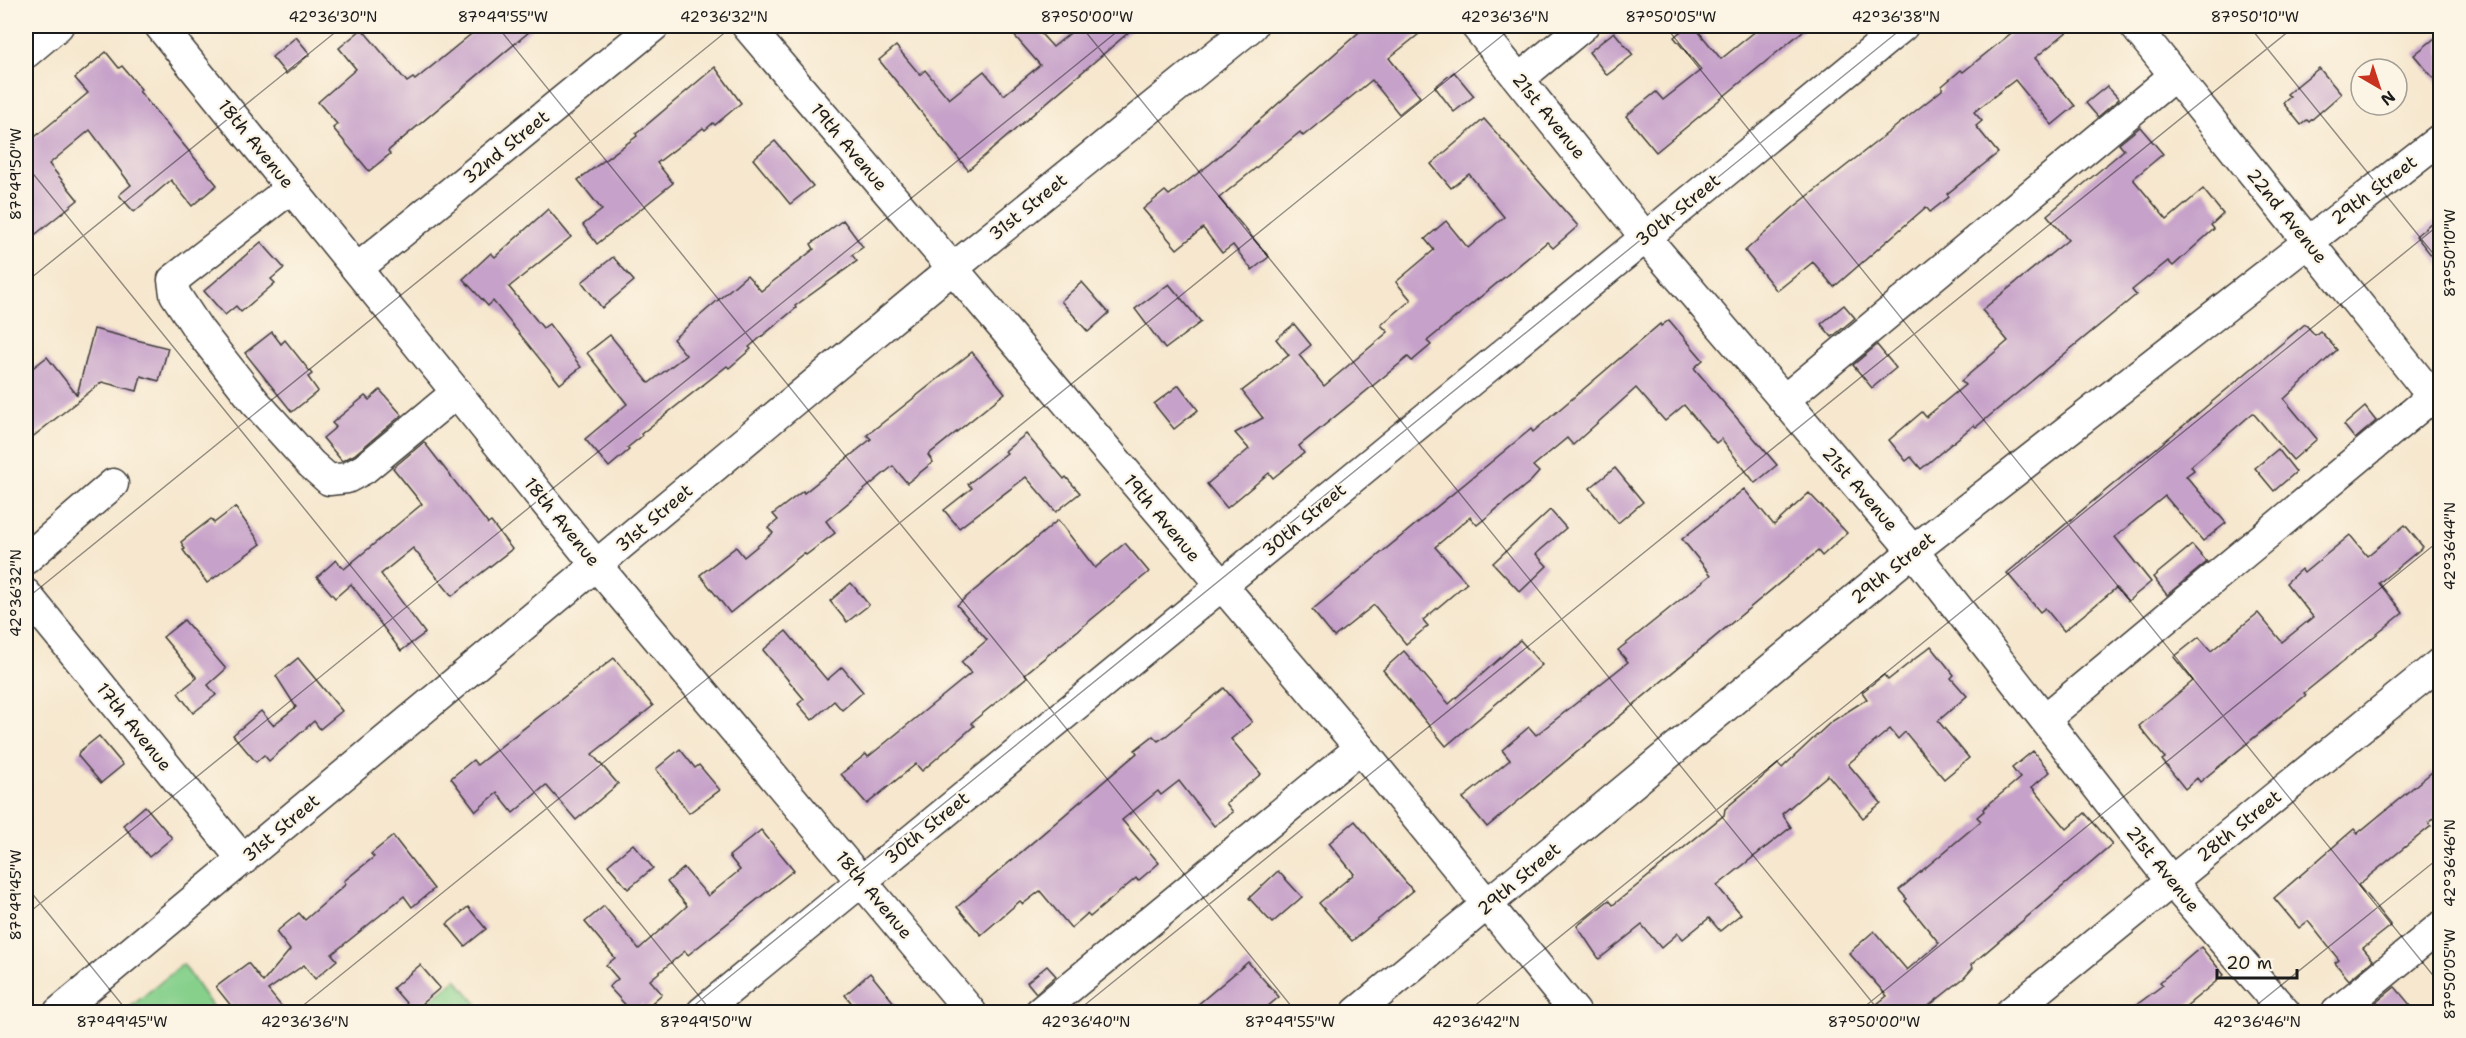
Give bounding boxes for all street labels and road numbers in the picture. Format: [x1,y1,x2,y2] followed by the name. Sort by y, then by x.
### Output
[1507,68,1591,164] street label: 21st Avenue
[213,94,299,194] street label: 18th Avenue
[805,98,893,196] street label: 19th Avenue
[458,105,554,189] street label: 32nd Street
[2326,150,2422,230] street label: 29th Street
[2241,164,2333,268] street label: 22nd Avenue
[984,168,1072,246] street label: 31st Street
[1631,168,1726,252] street label: 30th Street
[1817,442,1903,536] street label: 21st Avenue
[1118,469,1206,567] street label: 19th Avenue
[519,472,605,572] street label: 18th Avenue
[1257,478,1351,562] street label: 30th Street
[610,479,698,557] street label: 31st Street
[1846,527,1940,609] street label: 29th Street
[91,678,177,776] street label: 17th Avenue
[2192,784,2286,867] street label: 28th Street
[880,786,975,870] street label: 30th Street
[237,789,325,867] street label: 31st Street
[2121,821,2205,917] street label: 21st Avenue
[1472,837,1566,921] street label: 29th Street
[830,846,918,944] street label: 18th Avenue

